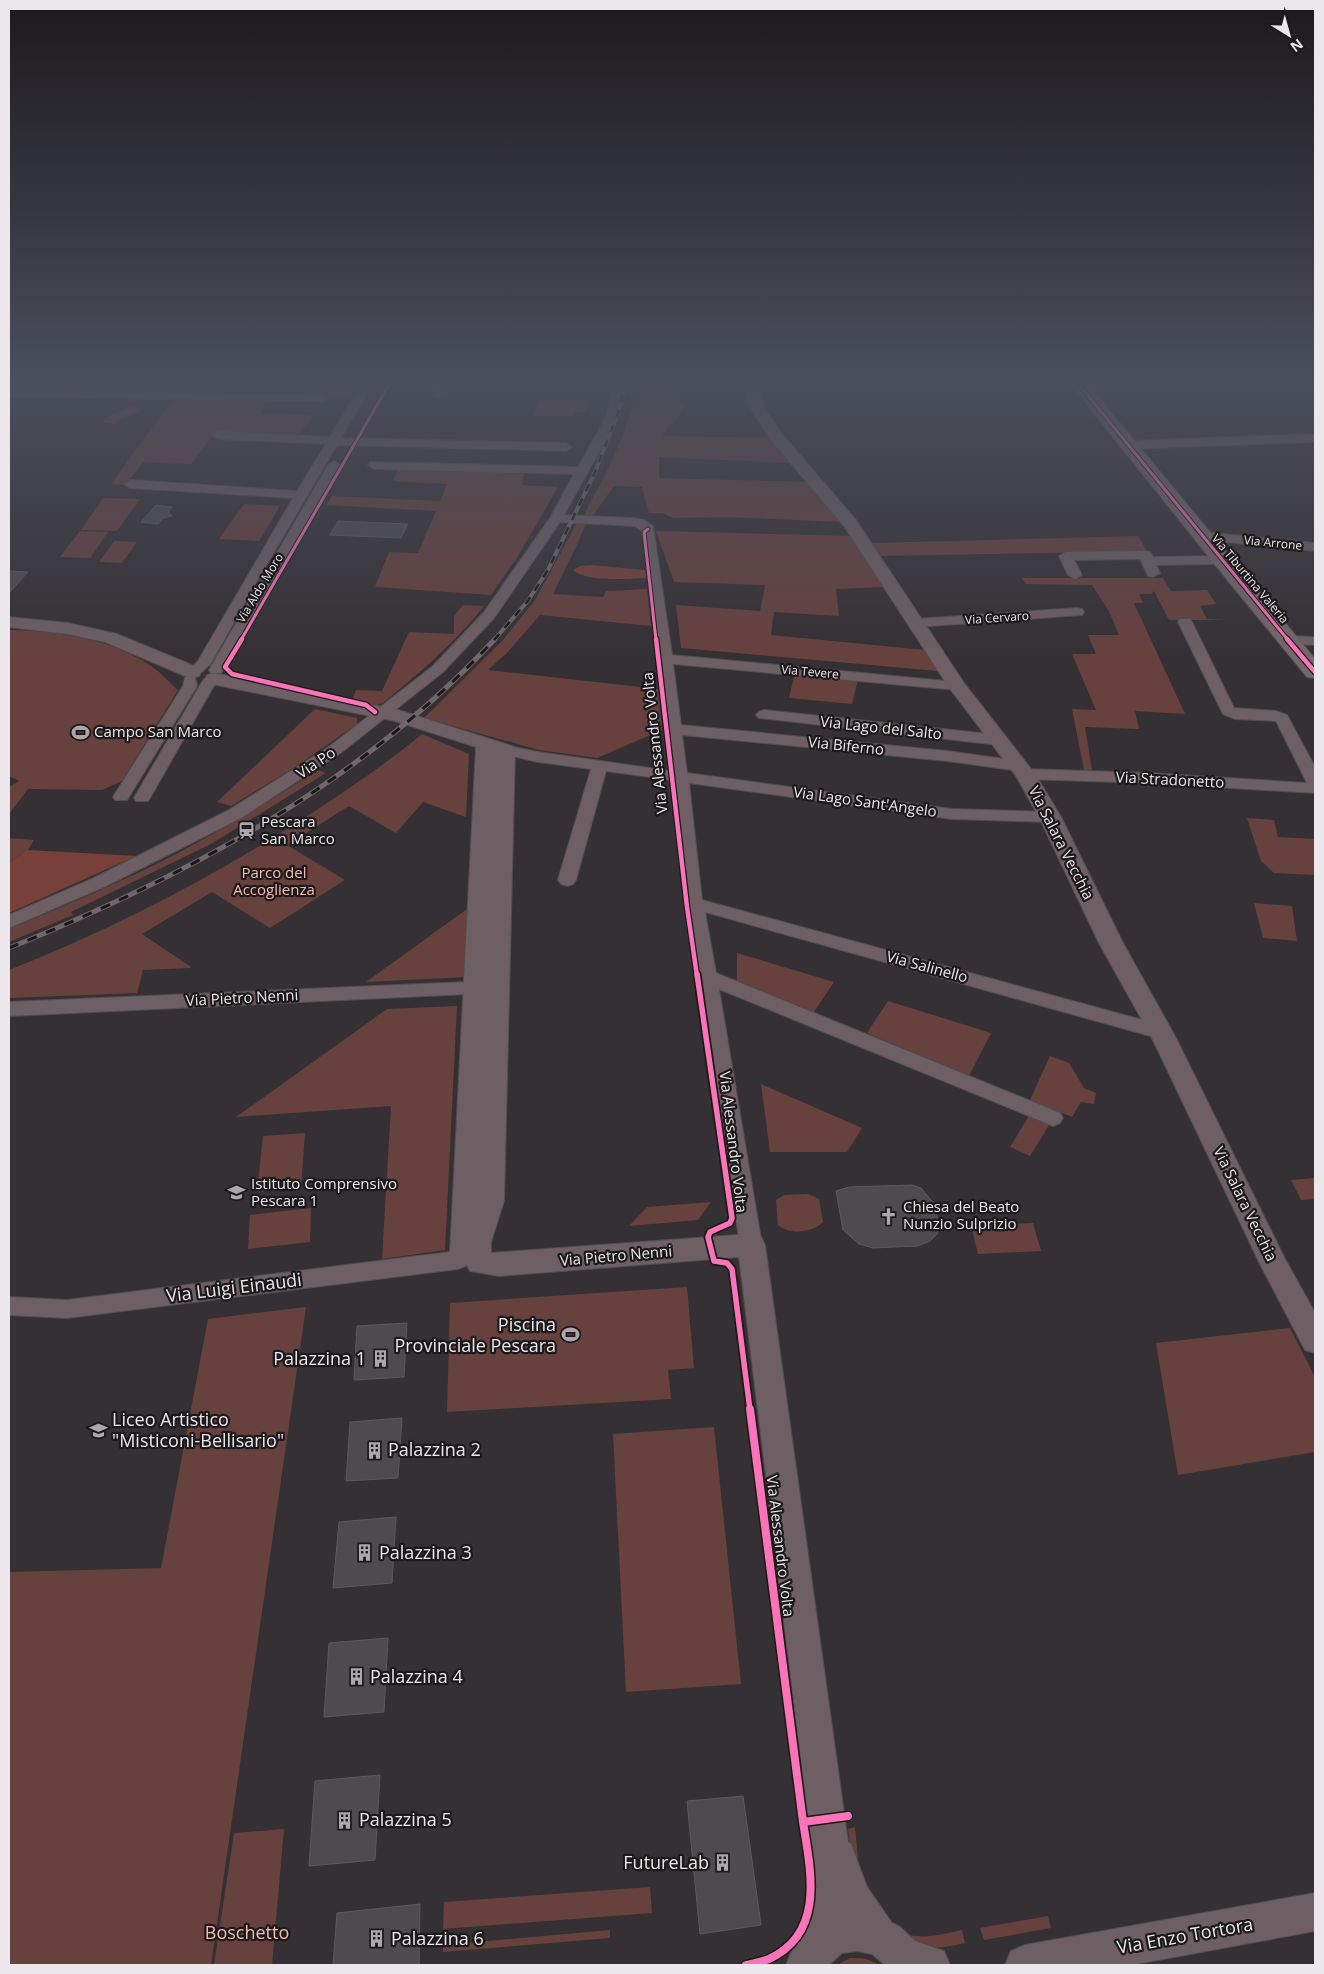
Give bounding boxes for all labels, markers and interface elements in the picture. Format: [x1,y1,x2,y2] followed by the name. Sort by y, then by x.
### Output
[1264,10,1314,60] north arrow
[1287,35,1307,57] text: N
[1208,530,1293,627] street label: Via Tiburtina Valeria
[1243,531,1303,554] street label: Via Arrone
[232,550,287,626] street label: Via Aldo Moro
[964,607,1029,628] street label: Via Cervaro
[781,661,840,683] street label: Via Tevere
[637,671,671,815] street label: Via Alessandro Volta
[819,711,943,743] street label: Via Lago del Salto
[94,721,222,741] place label: Campo San Marco
[70,722,90,742] sports icon: Campo San Marco
[807,731,885,759] street label: Via Biferno
[292,742,339,782] street label: Via Po
[1115,766,1225,792] street label: Via Stradonetto
[792,781,938,821] street label: Via Lago Sant'Angelo
[1025,782,1099,903] street label: Via Salara Vecchia
[261,811,335,848] place label: Pescara San Marco
[237,821,257,841] station icon: Pescara San Marco
[233,862,315,899] park label: Parco del Accoglienza
[884,946,970,986] street label: Via Salinello
[185,984,299,1010] street label: Via Pietro Nenni
[715,1070,753,1214] street label: Via Alessandro Volta
[1209,1143,1282,1264] street label: Via Salara Vecchia
[251,1173,397,1210] place label: Istituto Comprensivo Pescara 1
[227,1183,247,1203] school or university icon: Istituto Comprensivo Pescara 1
[903,1196,1019,1233] place label: Chiesa del Beato Nunzio Sulprizio
[879,1206,899,1226] church icon: Chiesa del Beato Nunzio Sulprizio
[559,1240,673,1270] street label: Via Pietro Nenni
[165,1267,303,1307] street label: Via Luigi Einaudi
[394,1312,556,1357] place label: Piscina Provinciale Pescara
[560,1325,580,1345] sports icon: Piscina Provinciale Pescara
[273,1346,366,1370] place label: Palazzina 1
[370,1349,390,1369] building icon: Palazzina 1
[112,1407,284,1452] place label: Liceo Artistico "Misticoni-Bellisario"
[88,1420,108,1440] school or university icon: Liceo Artistico "Misticoni-Bellisario"
[388,1437,481,1461] place label: Palazzina 2
[364,1440,384,1460] building icon: Palazzina 2
[762,1474,800,1618] street label: Via Alessandro Volta
[379,1540,472,1564] place label: Palazzina 3
[355,1543,375,1563] building icon: Palazzina 3
[370,1664,463,1688] place label: Palazzina 4
[346,1667,366,1687] building icon: Palazzina 4
[359,1807,452,1831] place label: Palazzina 5
[335,1810,355,1830] building icon: Palazzina 5
[623,1850,709,1874] place label: FutureLab
[713,1853,733,1873] building icon: FutureLab
[1115,1911,1255,1959] street label: Via Enzo Tortora
[205,1920,289,1944] park label: Boschetto
[391,1926,484,1950] place label: Palazzina 6
[367,1929,387,1949] building icon: Palazzina 6

